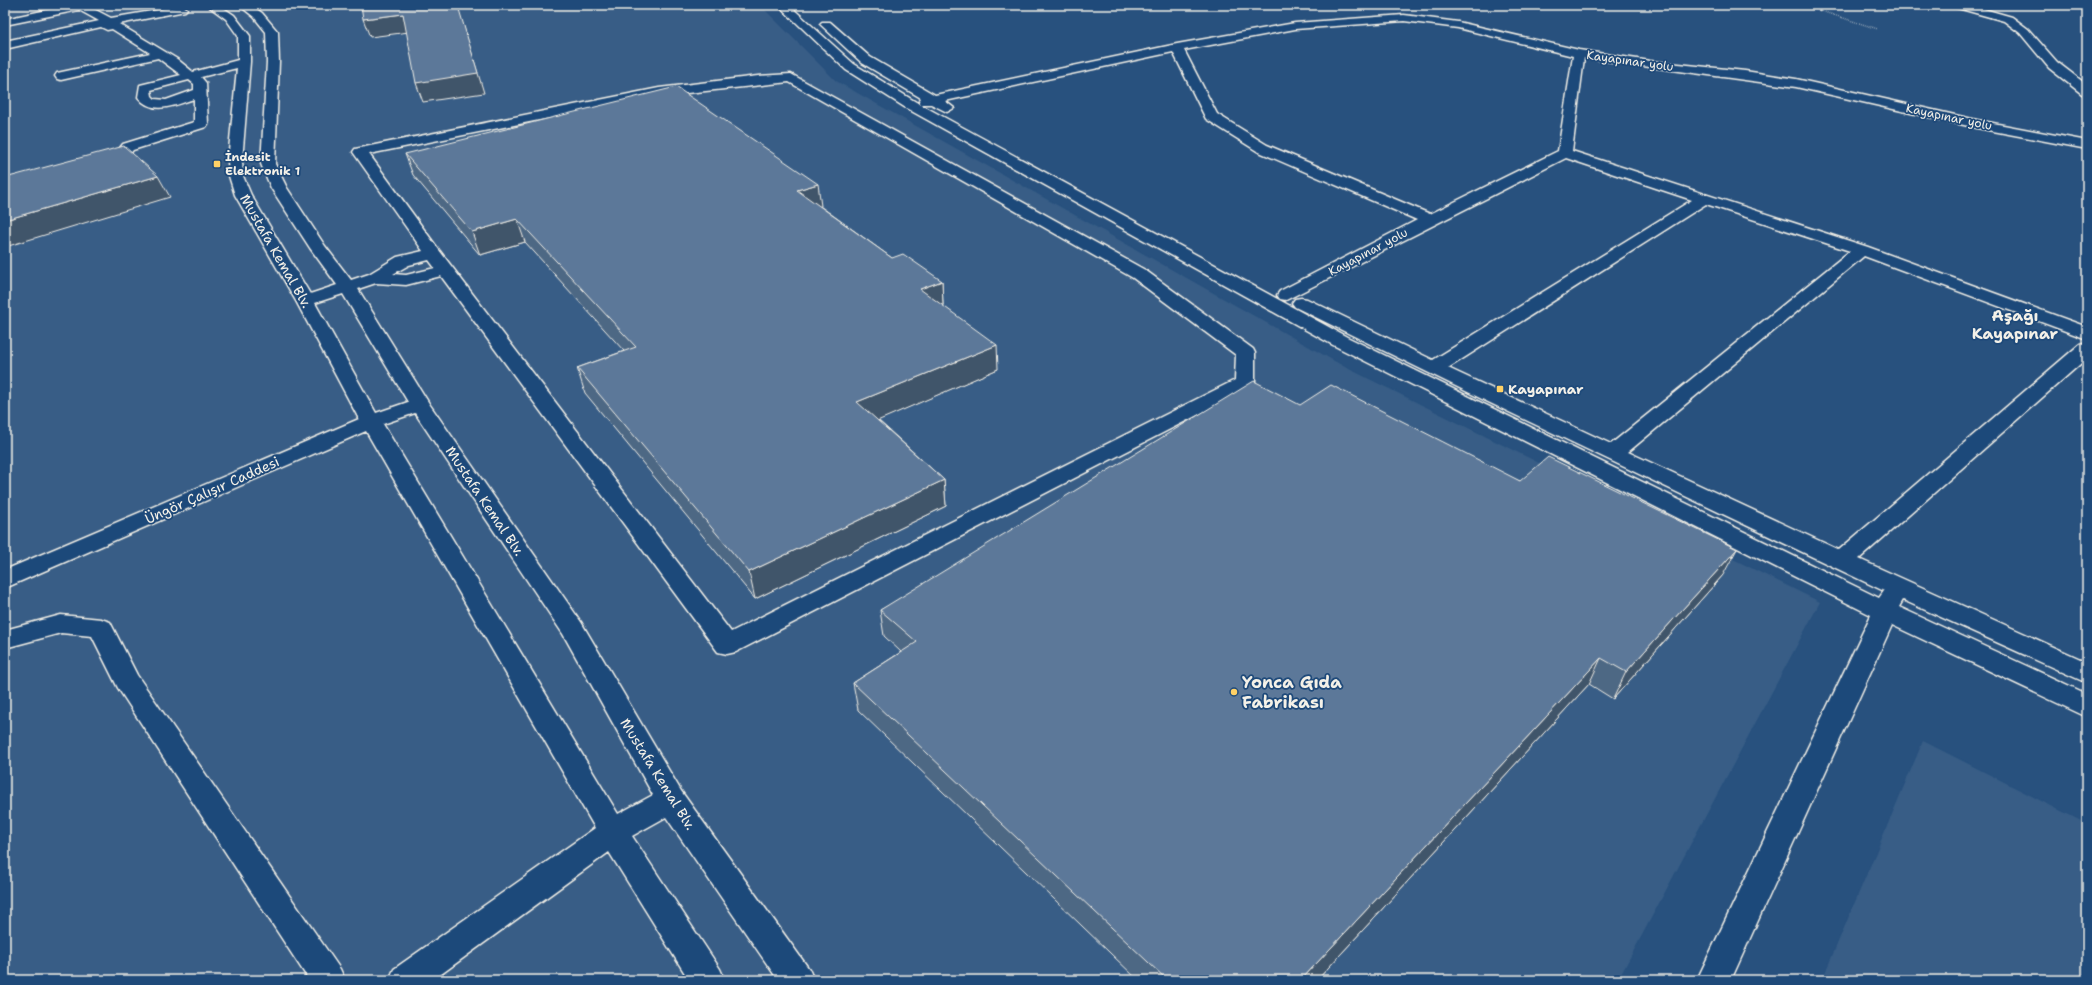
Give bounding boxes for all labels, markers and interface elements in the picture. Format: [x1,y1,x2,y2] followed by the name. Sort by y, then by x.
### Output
[1586,47,1675,75] street label: Kayapınar yolu
[1905,100,1994,134] street label: Kayapınar yolu
[225,149,300,179] place label: İndesit Elektronik 1
[212,159,222,169] marker: İndesit Elektronik 1
[236,191,316,311] street label: Mustafa Kemal Blv.
[1326,224,1410,280] street label: Kayapınar yolu
[1972,305,2059,344] district label: Aşağı Kayapınar
[1508,380,1584,398] place label: Kayapınar
[1495,384,1505,394] marker: Kayapınar
[442,443,528,559] street label: Mustafa Kemal Blv.
[142,452,282,528] street label: Üngör Çalışır Caddesi
[1242,671,1342,713] place label: Yonca Gıda Fabrikası
[1229,687,1239,697] marker: Yonca Gıda Fabrikası
[616,715,700,833] street label: Mustafa Kemal Blv.

